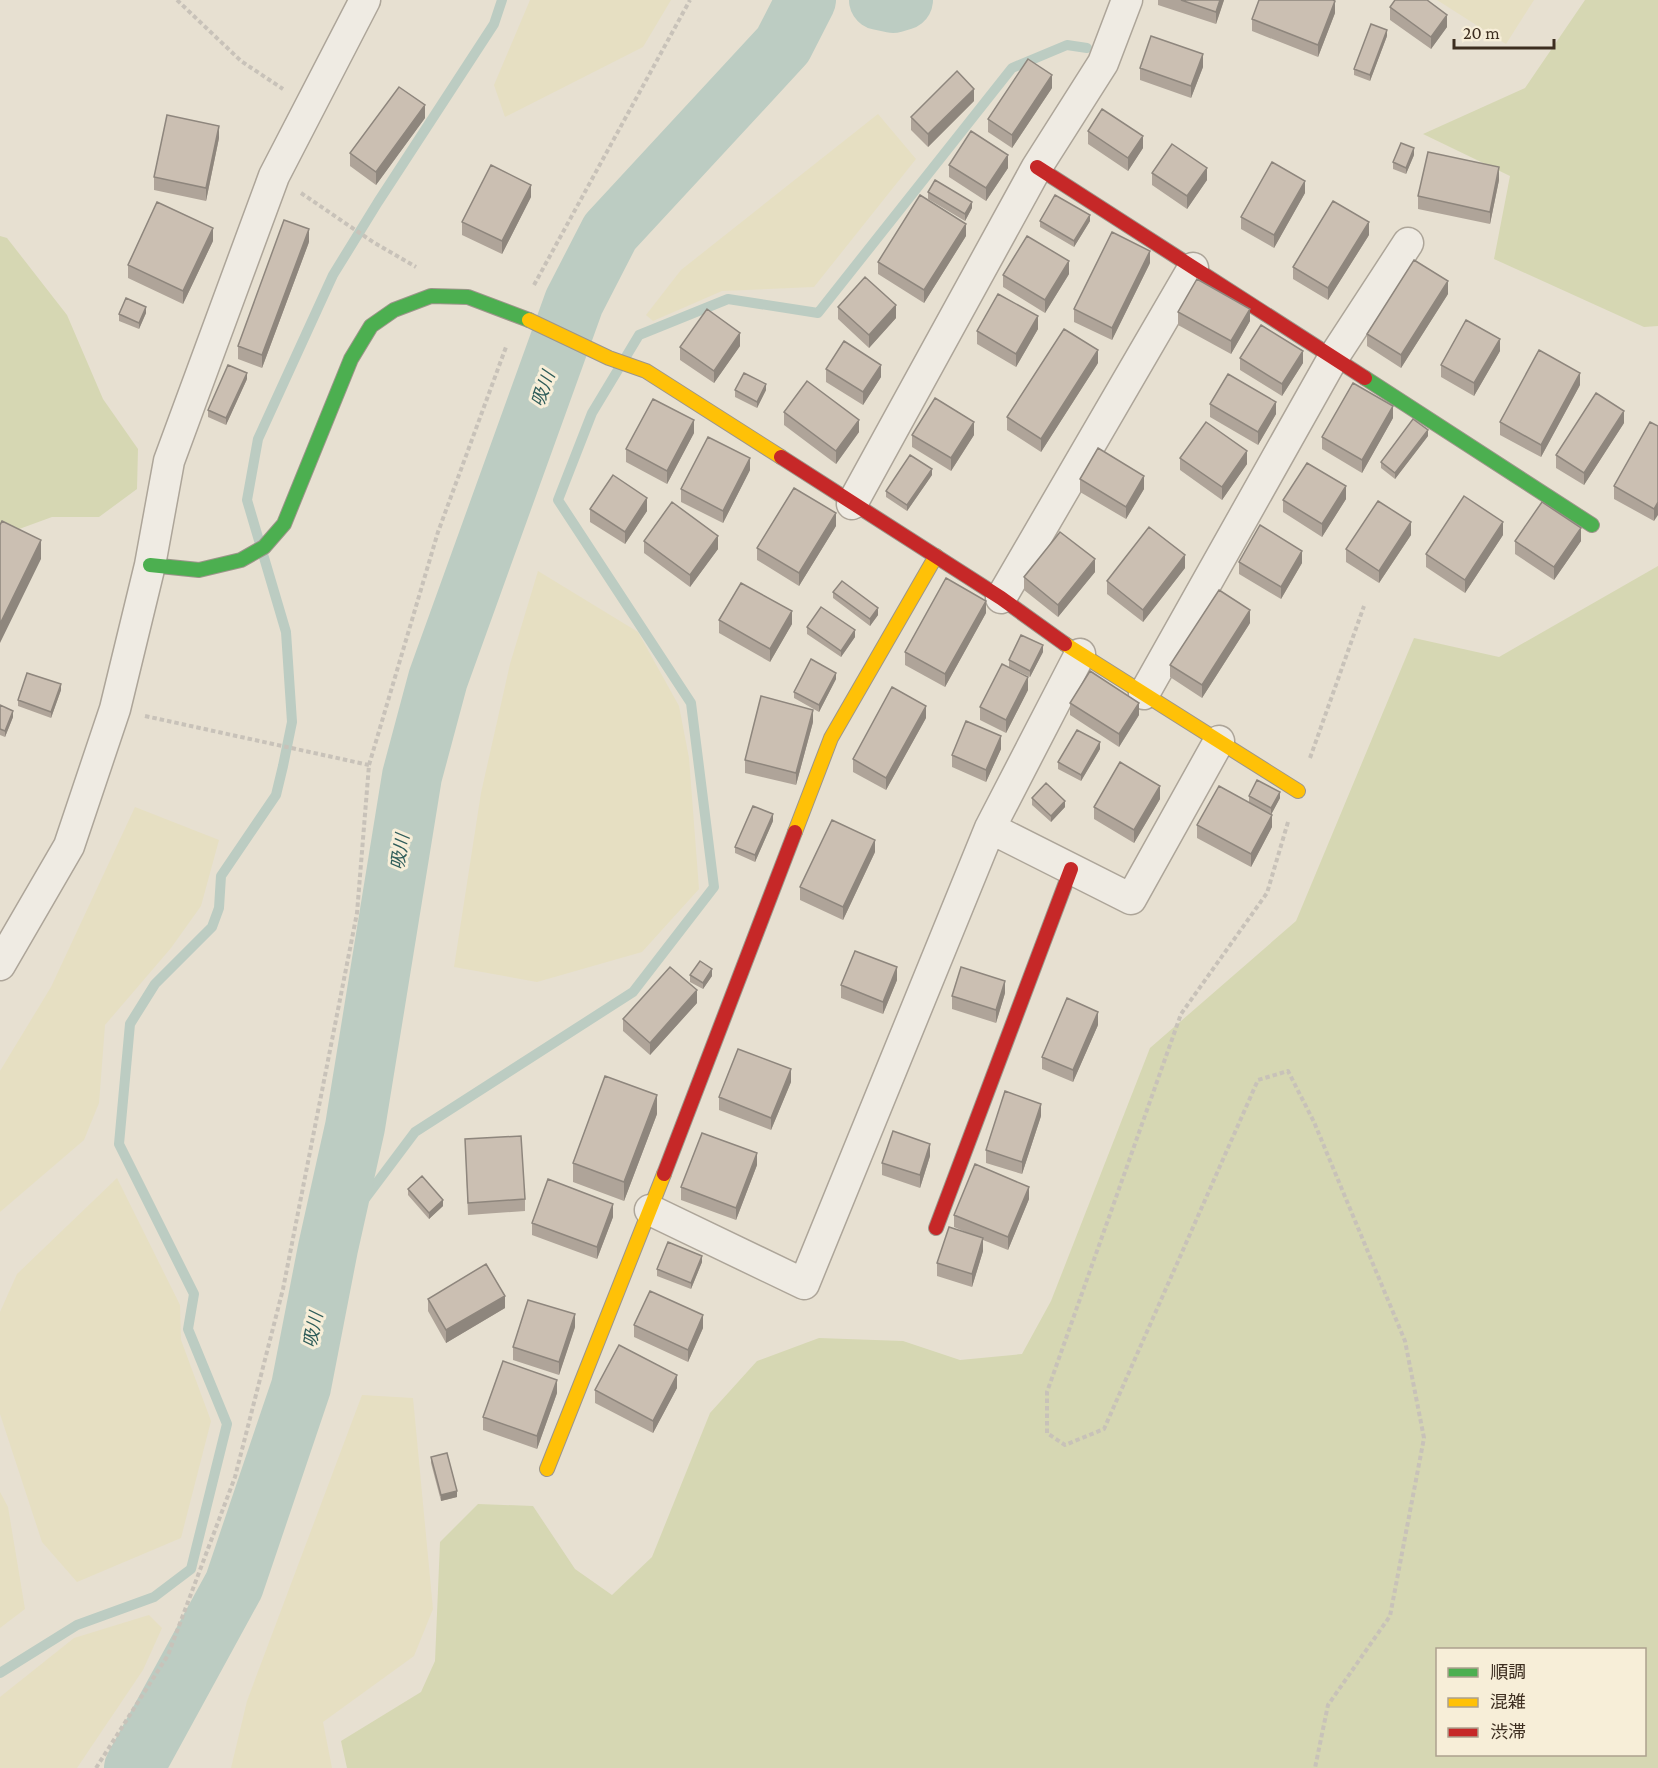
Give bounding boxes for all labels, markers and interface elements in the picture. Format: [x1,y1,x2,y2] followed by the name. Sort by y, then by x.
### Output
[1454,12,1554,50] scale bar
[1463,23,1500,43] text: 20 m
[527,367,559,409] water label: 吸川
[387,831,413,871] water label: 吸川
[299,1308,327,1350] water label: 吸川
[1436,1648,1646,1756] legend
[1490,1662,1526,1682] text: 順調
[1490,1692,1526,1712] text: 混雑
[1490,1722,1526,1742] text: 渋滞

